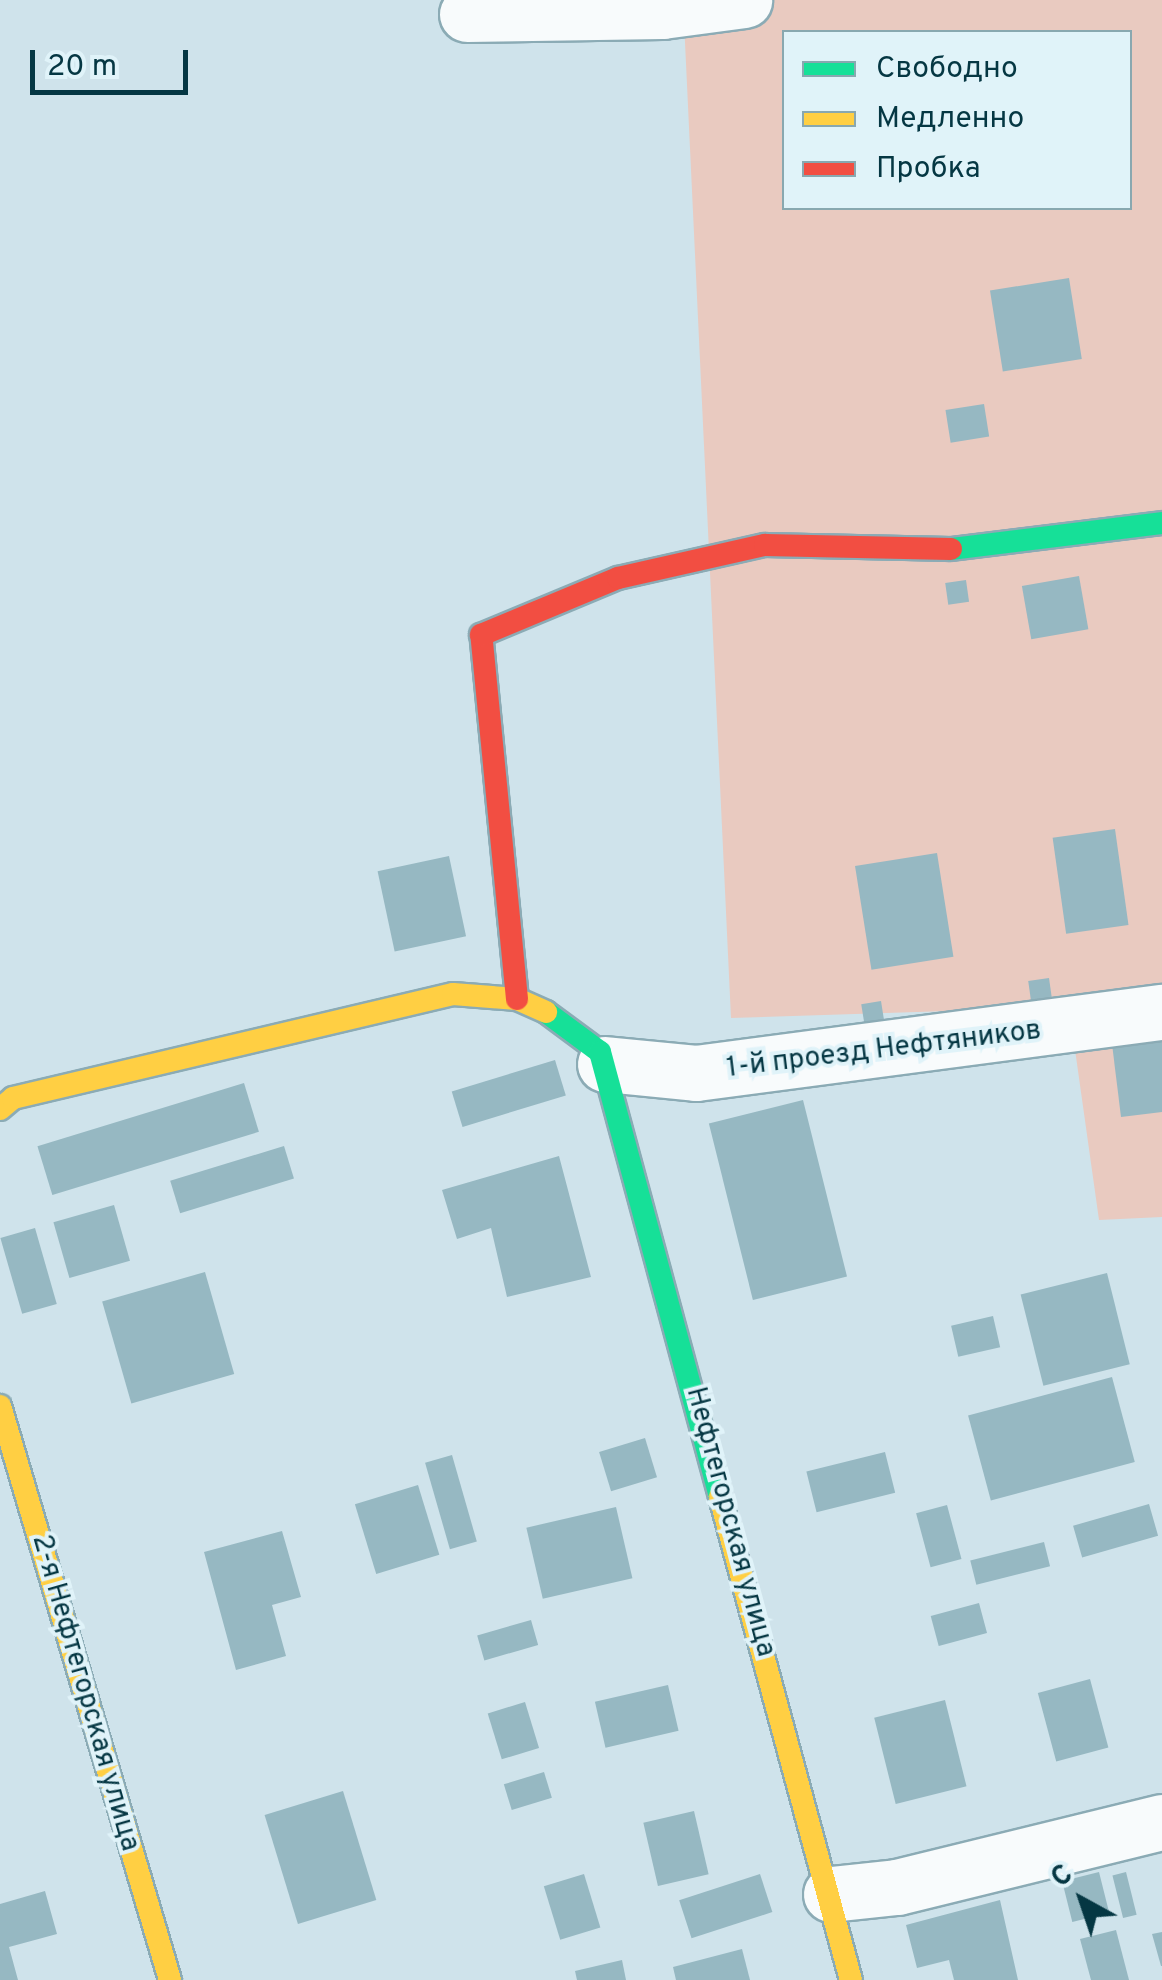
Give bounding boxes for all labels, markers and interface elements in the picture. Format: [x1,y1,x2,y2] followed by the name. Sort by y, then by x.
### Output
[35,30,192,92] scale bar
[782,30,1132,210] legend
[47,49,117,86] text: 20 m
[876,51,1018,88] text: Свободно
[876,101,1024,138] text: Медленно
[876,151,981,188] text: Пробка
[725,1014,1043,1086] street label: 1-й проезд Нефтяников
[678,1384,782,1660] street label: Нефтегорская улица
[24,1531,146,1855] street label: 2-я Нефтегорская улица
[1032,1850,1132,1950] north arrow
[1044,1857,1081,1897] text: С

